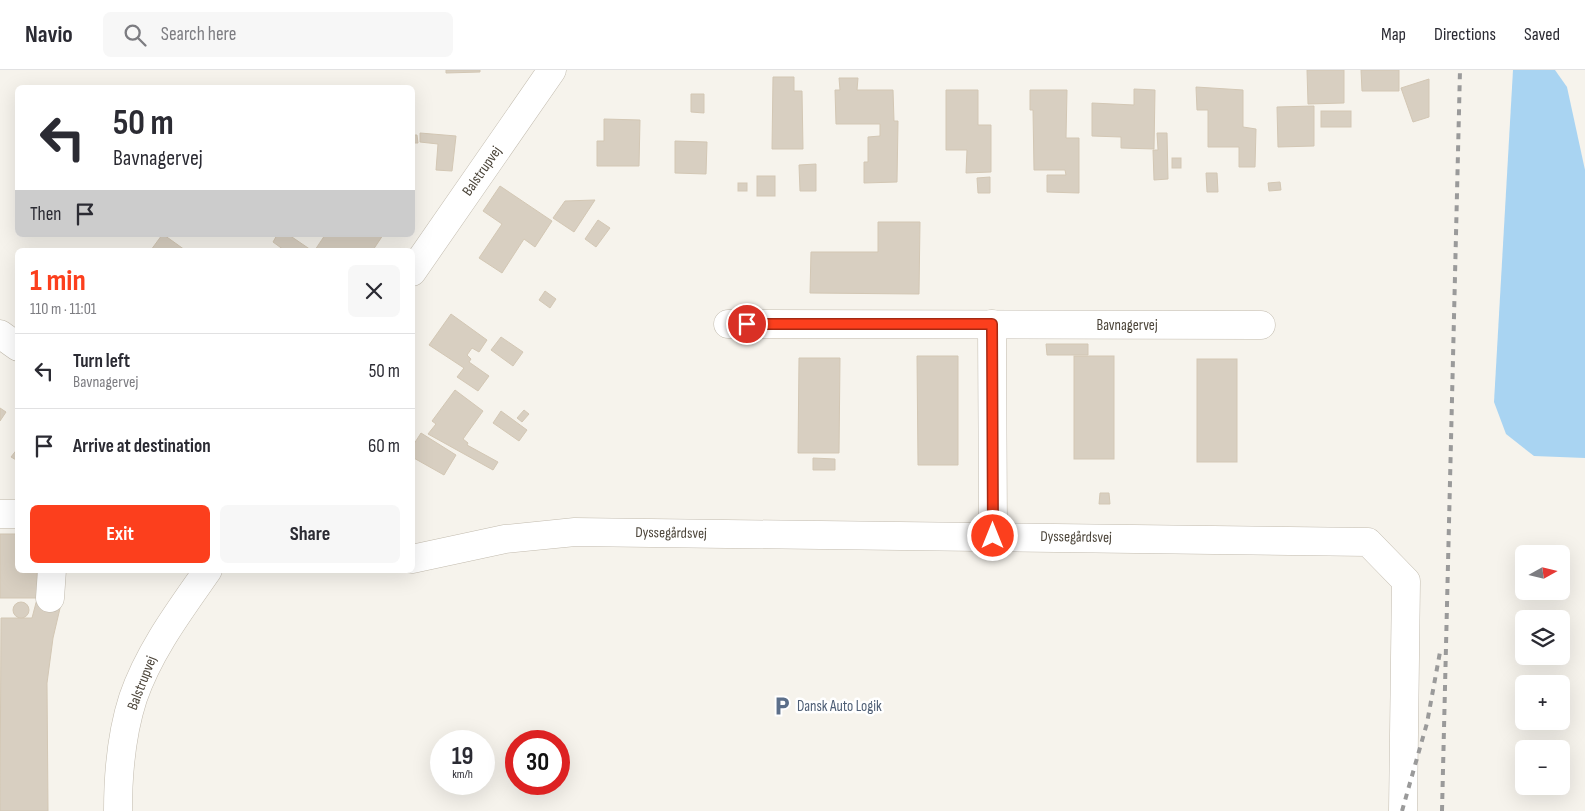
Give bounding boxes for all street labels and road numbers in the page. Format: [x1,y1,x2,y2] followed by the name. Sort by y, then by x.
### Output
[458,142,506,200] street label: Balstrupvej
[1096,316,1158,335] street label: Bavnagervej
[635,523,707,543] street label: Dyssegårdsvej
[1040,527,1112,547] street label: Dyssegårdsvej
[123,653,161,713] street label: Balstrupvej

